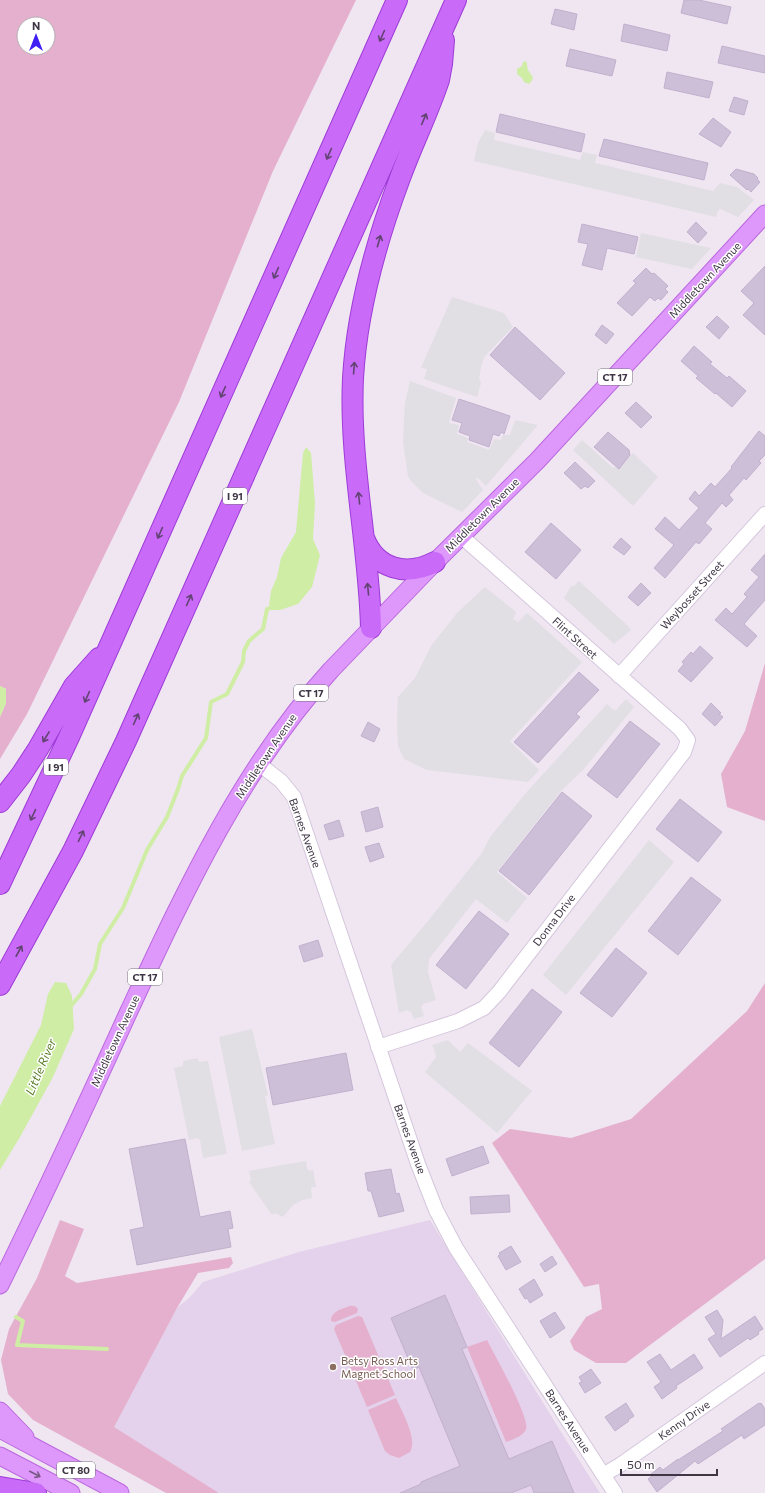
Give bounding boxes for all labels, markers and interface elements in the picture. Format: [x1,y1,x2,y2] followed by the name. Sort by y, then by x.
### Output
[16,16,56,56] north arrow
[32,19,40,32] text: N
[377,29,385,41] one-way arrow
[420,113,428,125] one-way arrow
[325,148,332,160] one-way arrow
[376,235,383,248] one-way arrow
[666,239,743,320] street label: Middletown Avenue
[272,267,279,279] one-way arrow
[351,362,358,375] one-way arrow
[598,369,632,385] road number: CT 17
[219,386,226,398] one-way arrow
[442,475,521,554] street label: Middletown Avenue
[223,488,247,504] road number: I 91
[355,492,363,505] one-way arrow
[156,527,163,539] one-way arrow
[657,557,726,632] street label: Weybosset Street
[365,583,372,596] one-way arrow
[186,594,193,606] one-way arrow
[550,614,601,661] street label: Flint Street
[294,685,328,701] road number: CT 17
[83,691,90,703] one-way arrow
[232,711,299,801] street label: Middletown Avenue
[133,713,140,725] one-way arrow
[42,731,50,742] one-way arrow
[44,759,68,775] road number: I 91
[287,796,324,870] street label: Barnes Avenue
[29,809,36,821] one-way arrow
[77,831,85,843] one-way arrow
[530,891,577,948] street label: Donna Drive
[16,945,24,957] one-way arrow
[128,969,162,985] road number: CT 17
[88,993,141,1089] street label: Middletown Avenue
[22,1035,59,1097] water label: Little River
[392,1102,429,1176] street label: Barnes Avenue
[341,1354,418,1380] place label: Betsy Ross Arts Magnet School
[328,1362,338,1372] marker: Betsy Ross Arts Magnet School
[543,1387,594,1455] street label: Barnes Avenue
[656,1397,712,1442] street label: Kenny Drive
[621,1451,717,1477] scale bar
[627,1457,655,1471] text: 50 m
[57,1462,95,1478] road number: CT 80
[29,1471,41,1478] one-way arrow

